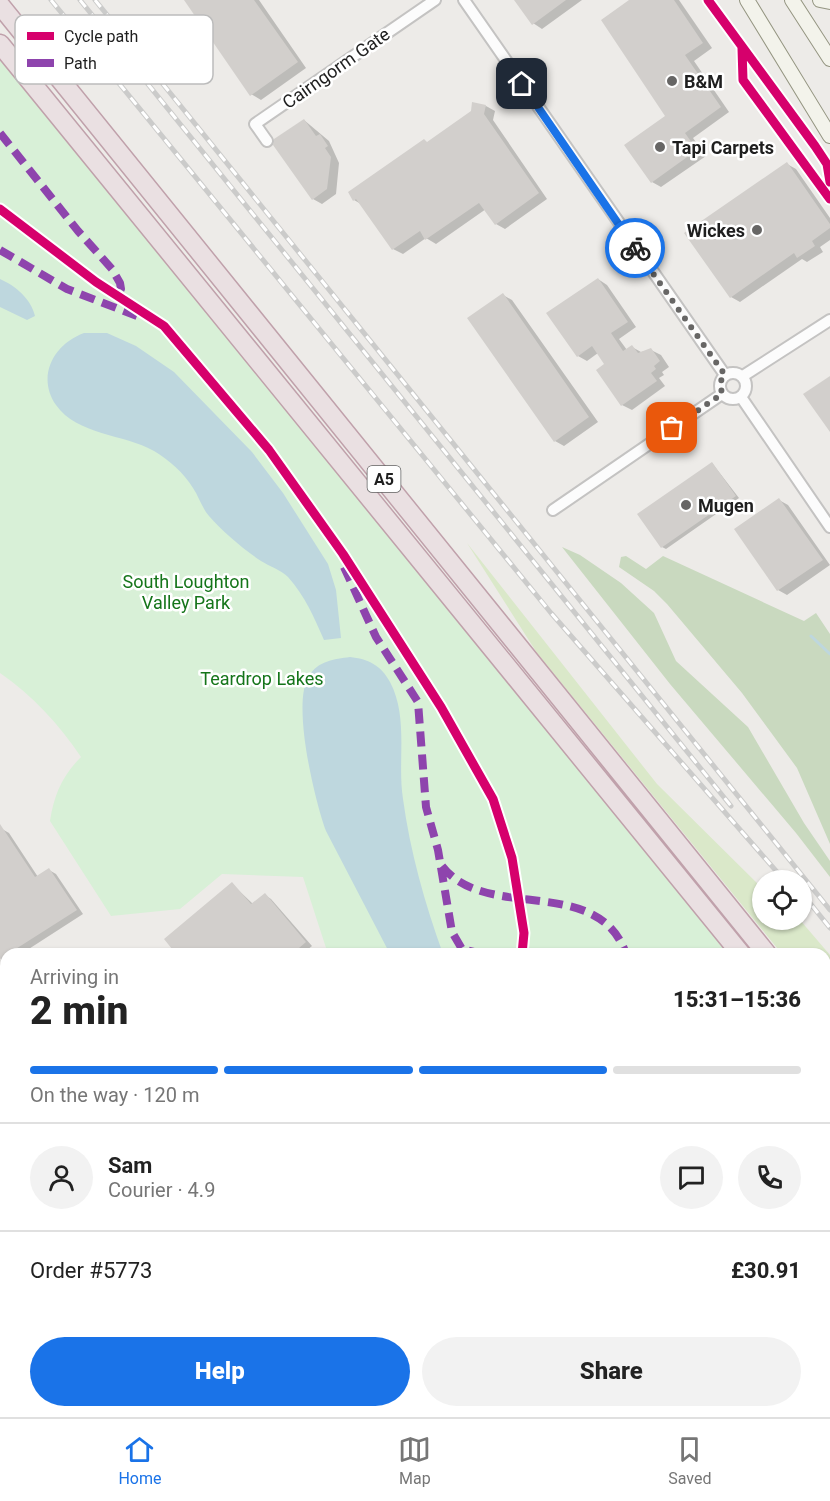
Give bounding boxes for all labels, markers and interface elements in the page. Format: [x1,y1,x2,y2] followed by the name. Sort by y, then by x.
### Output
[15,15,213,84] legend
[278,23,394,113] street label: Cairngorm Gate
[64,27,138,46] text: Cycle path
[64,54,97,73] text: Path
[496,58,547,109] pin
[505,67,538,100] icon: home
[684,71,723,92] place label: B&M
[665,74,679,88] marker: B&M
[672,137,774,158] place label: Tapi Carpets
[653,140,667,154] marker: Tapi Carpets
[605,218,665,278] courier
[687,220,745,241] place label: Wickes
[750,223,764,237] marker: Wickes
[619,232,652,265] icon: bike
[646,402,697,453] pin
[655,411,688,444] icon: bag
[368,466,400,492] road number: A5
[698,495,754,516] place label: Mugen
[679,498,693,512] marker: Mugen
[123,571,249,613] park label: South Loughton Valley Park
[200,668,324,689] park label: Teardrop Lakes
[752,870,812,930] map controls
[752,870,812,930] button: locate
[30,965,119,989] text: Arriving in
[673,987,801,1012] text: 15:31–15:36
[30,988,128,1034] text: 2 min
[30,1083,199,1107] text: On the way · 120 m
[30,1146,93,1209] button: person
[660,1146,723,1209] button: chat
[738,1146,801,1209] button: phone
[108,1153,152,1178] text: Sam
[108,1178,215,1202] text: Courier · 4.9
[30,1258,152,1283] text: Order #5773
[731,1258,801,1283] text: £30.91
[30,1337,410,1406] button: Help
[422,1337,801,1406] button: Share
[118,1433,162,1488] tab: Home
[398,1433,431,1488] tab: Map
[668,1433,712,1488] tab: Saved

